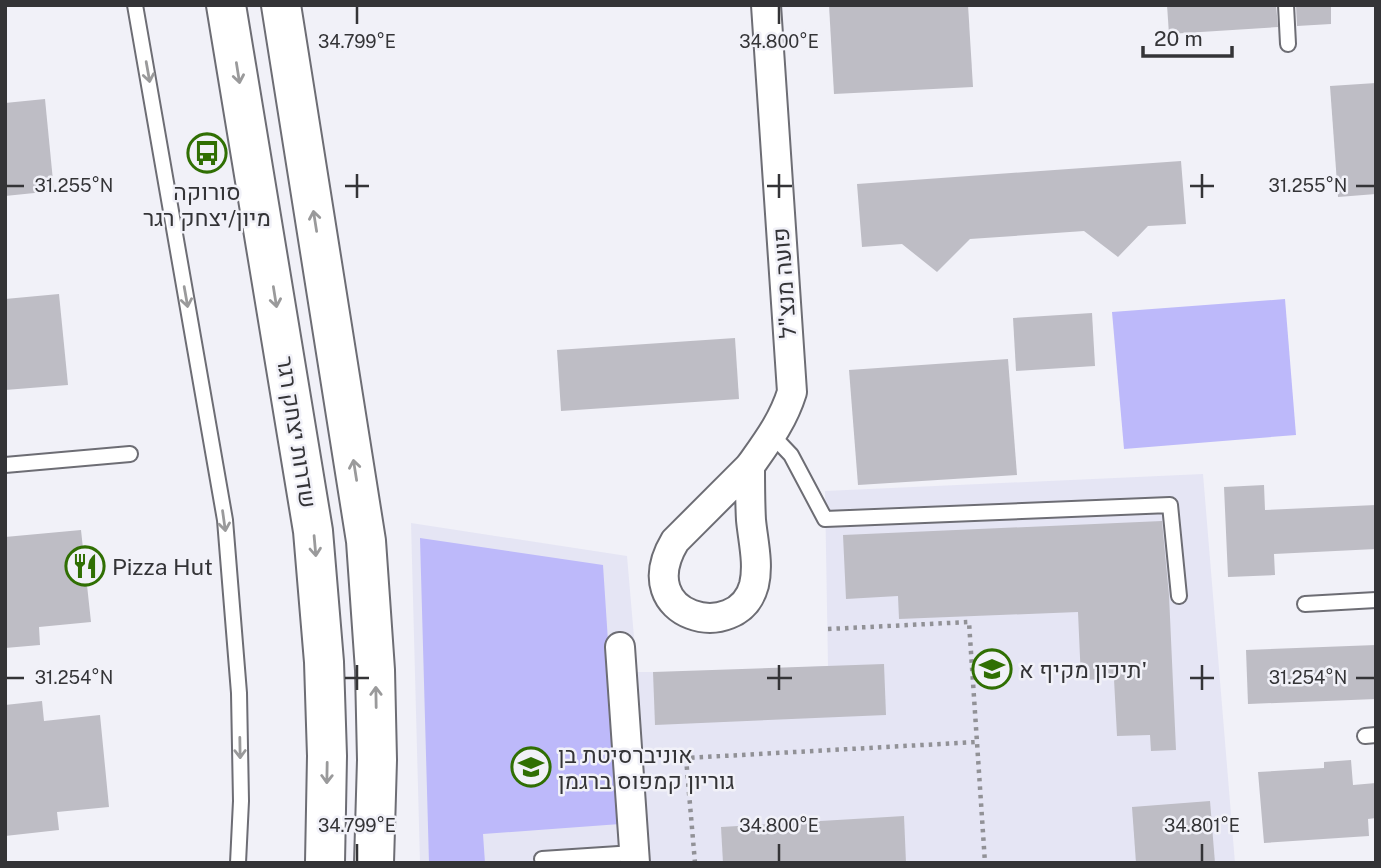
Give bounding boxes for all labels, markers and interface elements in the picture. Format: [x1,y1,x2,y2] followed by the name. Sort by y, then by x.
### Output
[1143,14,1232,58] scale bar
[1154,26,1203,51] text: 20 m
[318,31,396,52] text: 34.799°E
[739,31,819,52] text: 34.800°E
[142,60,155,83] one-way arrow
[232,61,245,83] one-way arrow
[186,132,228,174] bus stop icon: סורוקה מיון/יצחק רגר
[35,175,113,196] text: 31.255°N
[1269,175,1347,196] text: 31.255°N
[143,178,271,231] place label: סורוקה מיון/יצחק רגר
[308,211,321,233] one-way arrow
[767,227,801,339] street label: פועה מנצ"ל
[180,285,193,307] one-way arrow
[269,285,282,308] one-way arrow
[272,354,322,510] street label: שדרות יצחק רגר
[348,459,361,482] one-way arrow
[218,509,231,532] one-way arrow
[309,534,322,557] one-way arrow
[64,545,106,587] restaurant icon: Pizza Hut
[112,553,213,580] place label: Pizza Hut
[971,648,1013,690] school or university icon: תיכון מקיף א'
[1019,656,1147,683] place label: תיכון מקיף א'
[35,667,113,688] text: 31.254°N
[1269,667,1347,688] text: 31.254°N
[369,685,383,708] one-way arrow
[233,736,247,759] one-way arrow
[558,741,735,794] place label: אוניברסיטת בן גוריון קמפוס ברגמן
[510,746,552,788] school or university icon: אוניברסיטת בן גוריון קמפוס ברגמן
[320,761,334,784] one-way arrow
[318,815,396,836] text: 34.799°E
[739,815,819,836] text: 34.800°E
[1164,815,1240,836] text: 34.801°E

